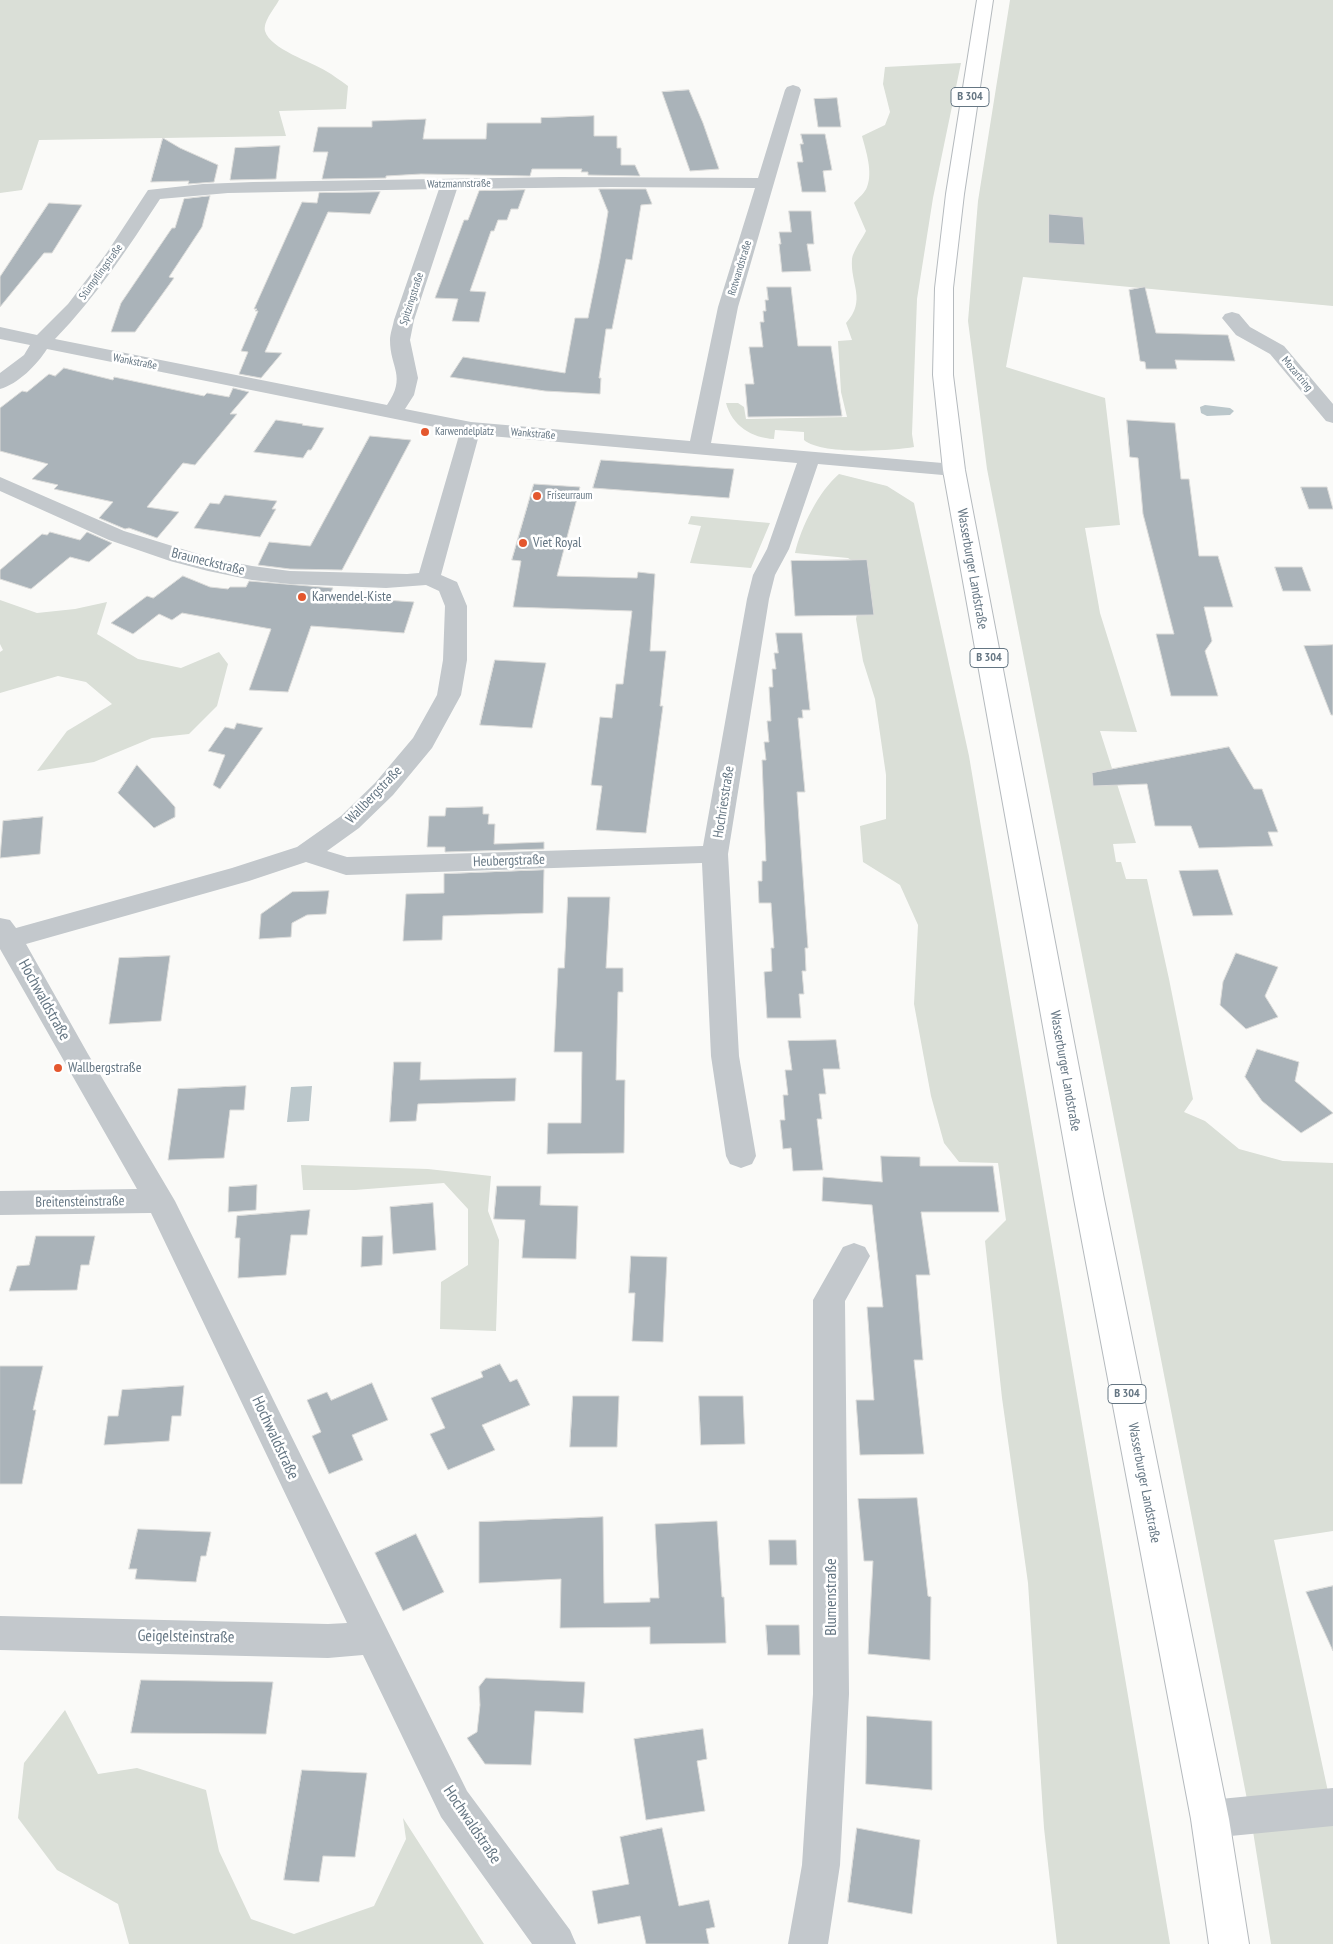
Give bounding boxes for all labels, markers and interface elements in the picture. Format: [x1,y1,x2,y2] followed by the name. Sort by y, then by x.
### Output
[951,88,989,106] road number: B 304
[427,177,491,191] street label: Watzmannstraße
[725,239,755,297] street label: Rotwandstraße
[76,242,126,302] street label: Stümpflingstraße
[397,271,427,327] street label: Spitzingstraße
[112,351,158,373] street label: Wankstraße
[1279,354,1315,394] street label: Mozartring
[435,425,494,439] place label: Karwendelplatz
[510,425,556,443] street label: Wankstraße
[419,426,431,438] marker: Karwendelplatz
[547,489,592,503] place label: Friseurraum
[531,490,543,502] marker: Friseurraum
[953,507,991,631] street label: Wasserburger Landstraße
[533,535,581,551] place label: Viet Royal
[517,537,529,549] marker: Viet Royal
[170,545,246,579] street label: Brauneckstraße
[312,589,391,605] place label: Karwendel-Kiste
[296,591,308,603] marker: Karwendel-Kiste
[970,648,1008,668] road number: B 304
[342,763,406,827] street label: Wallbergstraße
[710,765,738,839] street label: Hochriesstraße
[473,851,545,871] street label: Heubergstraße
[14,956,74,1044] street label: Hochwaldstraße
[1046,1009,1084,1133] street label: Wasserburger Landstraße
[68,1060,141,1076] place label: Wallbergstraße
[52,1062,64,1074] marker: Wallbergstraße
[35,1193,125,1211] street label: Breitensteinstraße
[1108,1385,1146,1404] road number: B 304
[247,1393,303,1483] street label: Hochwaldstraße
[1124,1421,1164,1545] street label: Wasserburger Landstraße
[821,1558,841,1636] street label: Blumenstraße
[137,1627,235,1647] street label: Geigelsteinstraße
[439,1782,505,1868] street label: Hochwaldstraße

